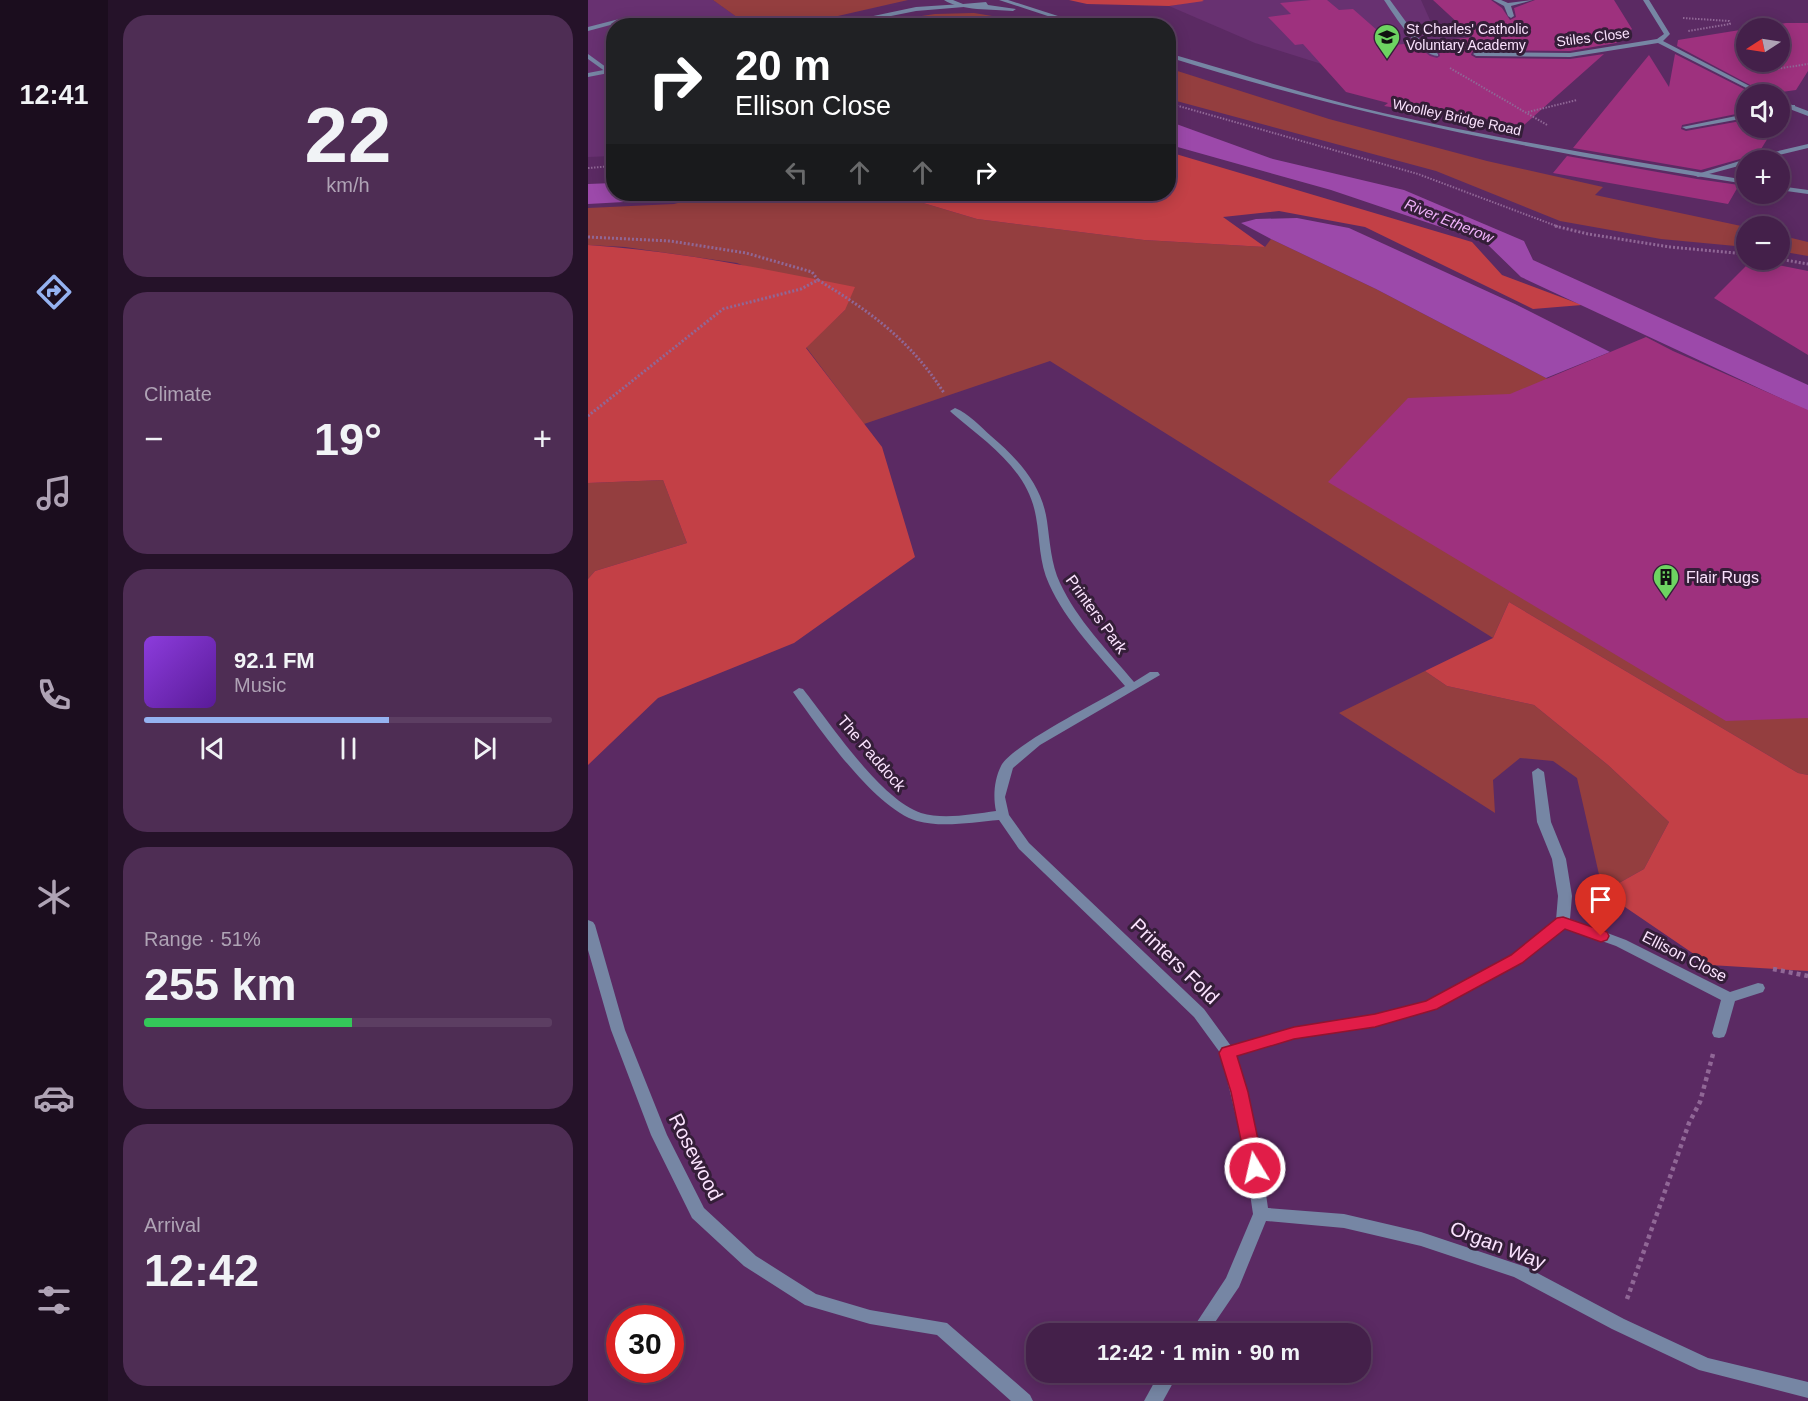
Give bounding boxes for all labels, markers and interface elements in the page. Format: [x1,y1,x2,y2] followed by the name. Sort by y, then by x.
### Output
[1736,18,1790,72] north arrow
[1736,18,1790,270] map controls
[1406,21,1529,53] place label: St Charles' Catholic Voluntary Academy
[1372,22,1402,60] school or university icon: St Charles' Catholic Voluntary Academy
[1555,25,1631,49] street label: Stiles Close
[636,42,714,120] icon: right
[735,42,831,89] text: 20 m
[19,80,89,110] text: 12:41
[1736,84,1790,138] button: sound
[305,91,391,179] text: 22
[735,91,891,121] text: Ellison Close
[1391,96,1523,138] street label: Woolley Bridge Road
[1736,150,1790,204] button: +
[780,156,813,189] icon: left
[843,156,876,189] icon: ahead
[906,156,939,189] icon: ahead
[969,156,1002,189] icon: right
[326,174,370,196] text: km/h
[1402,195,1497,246] water label: River Etherow
[1736,216,1790,270] button: −
[33,271,75,313] icon: directions
[144,383,212,405] text: Climate
[314,414,382,465] text: 19°
[144,420,163,457] text: −
[533,420,552,457] text: +
[33,472,75,514] icon: music
[1651,562,1681,600] building icon: Flair Rugs
[1686,569,1759,586] place label: Flair Rugs
[1063,572,1131,658] street label: Printers Park
[234,648,315,673] text: 92.1 FM
[33,674,75,716] icon: phone
[234,674,286,696] text: Music
[834,712,910,795] street label: The Paddock
[196,732,229,765] icon: previous
[332,732,365,765] icon: pause
[468,732,501,765] icon: next
[1575,874,1626,936] pin
[33,876,75,918] icon: climate
[1584,883,1617,916] icon: arrive
[1127,914,1223,1008] street label: Printers Fold
[144,928,261,950] text: Range · 51%
[1640,928,1730,985] street label: Ellison Close
[144,959,297,1010] text: 255 km
[33,1077,75,1119] icon: car
[665,1110,727,1204] street label: Rosewood
[1223,1136,1287,1200] position arrow
[144,1214,201,1236] text: Arrival
[1447,1217,1549,1273] street label: Organ Way
[144,1245,259,1296] text: 12:42
[33,1279,75,1321] icon: filters
[606,1305,684,1383] speed limit sign: 30
[1097,1340,1300,1365] text: 12:42 · 1 min · 90 m

